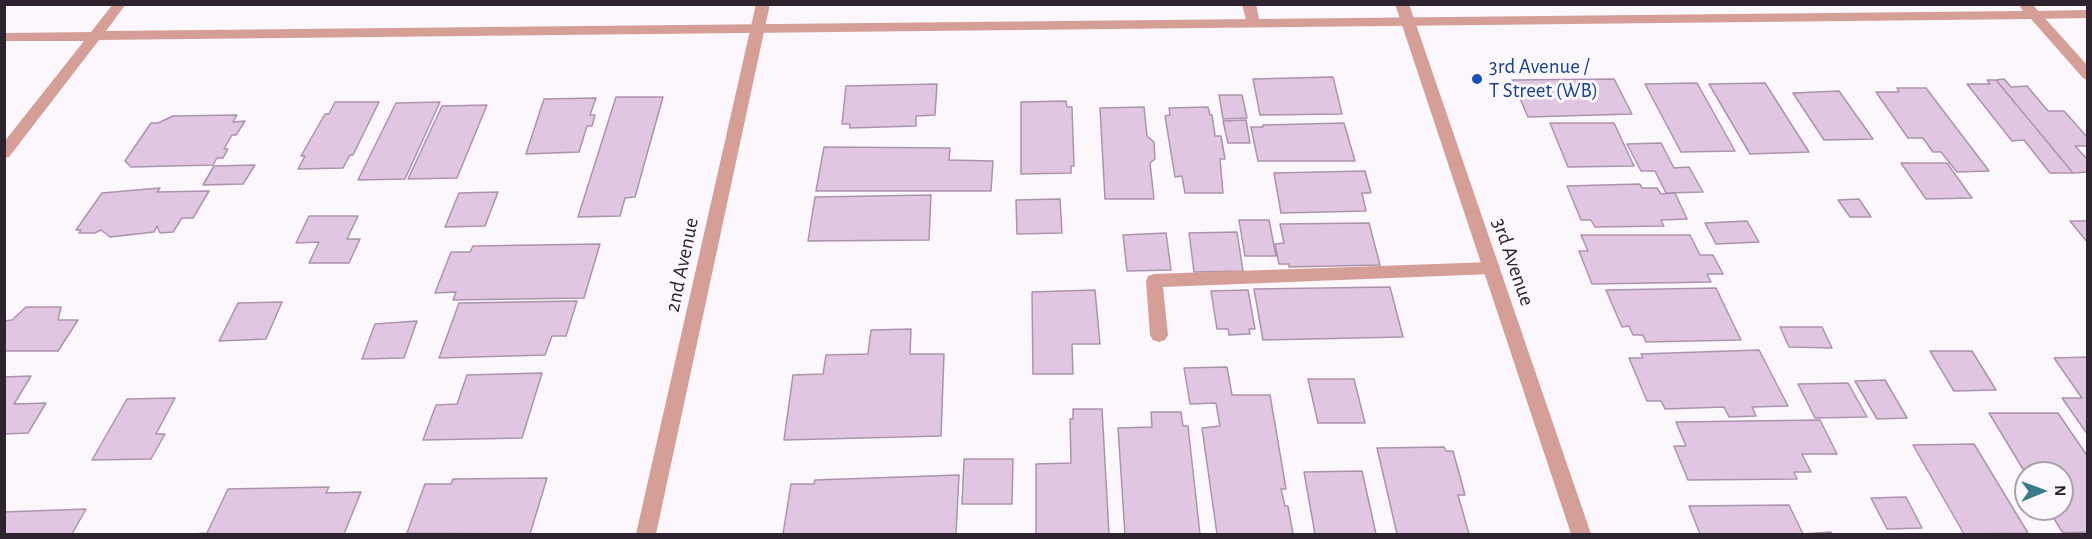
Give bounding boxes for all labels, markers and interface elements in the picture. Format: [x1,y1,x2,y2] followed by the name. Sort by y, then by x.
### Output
[1489,54,1598,104] place label: 3rd Avenue / T Street (WB)
[1470,72,1484,86] marker: 3rd Avenue / T Street (WB)
[660,215,704,315] street label: 2nd Avenue
[1486,215,1540,309] street label: 3rd Avenue
[2014,461,2074,521] north arrow
[2052,485,2068,496] text: N

